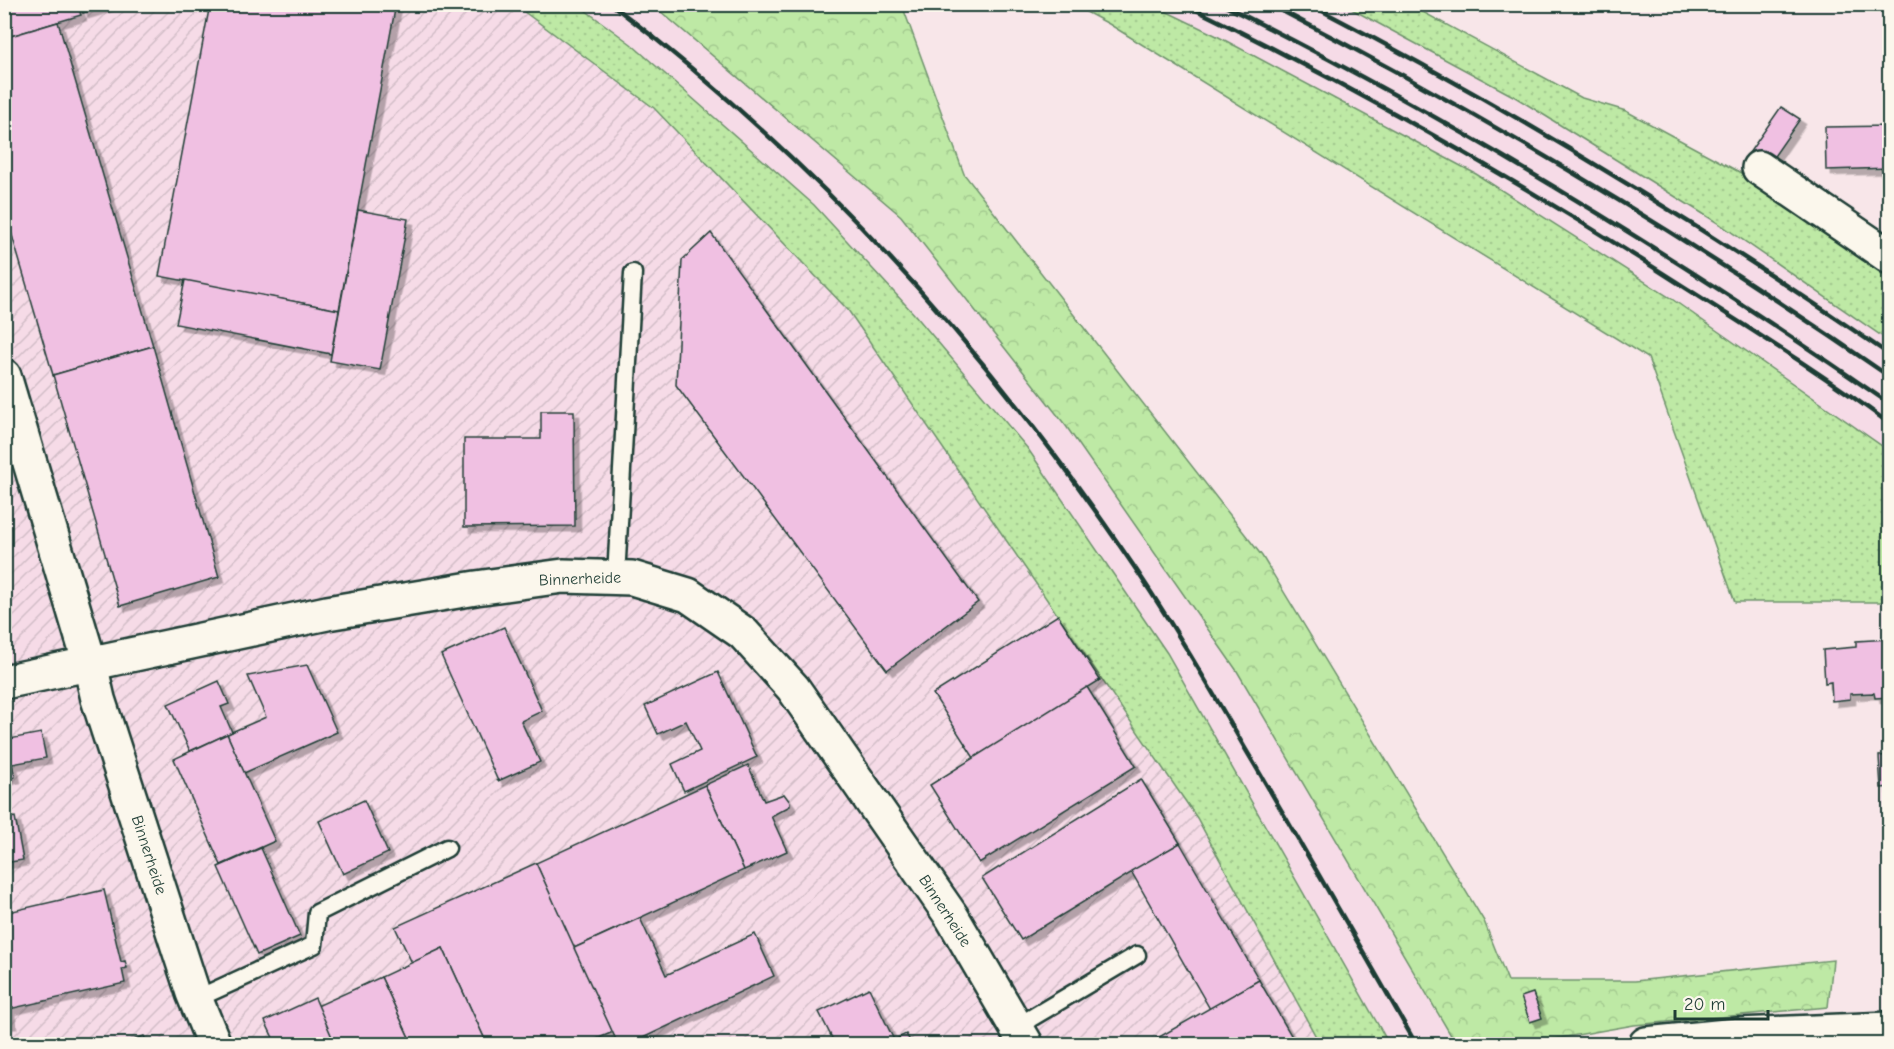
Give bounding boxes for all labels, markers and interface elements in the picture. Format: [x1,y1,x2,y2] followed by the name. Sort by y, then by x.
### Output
[539,569,621,589] street label: Binnerheide
[128,813,170,897] street label: Binnerheide
[915,872,975,950] street label: Binnerheide
[1675,983,1768,1021] scale bar
[1684,994,1725,1015] text: 20 m

